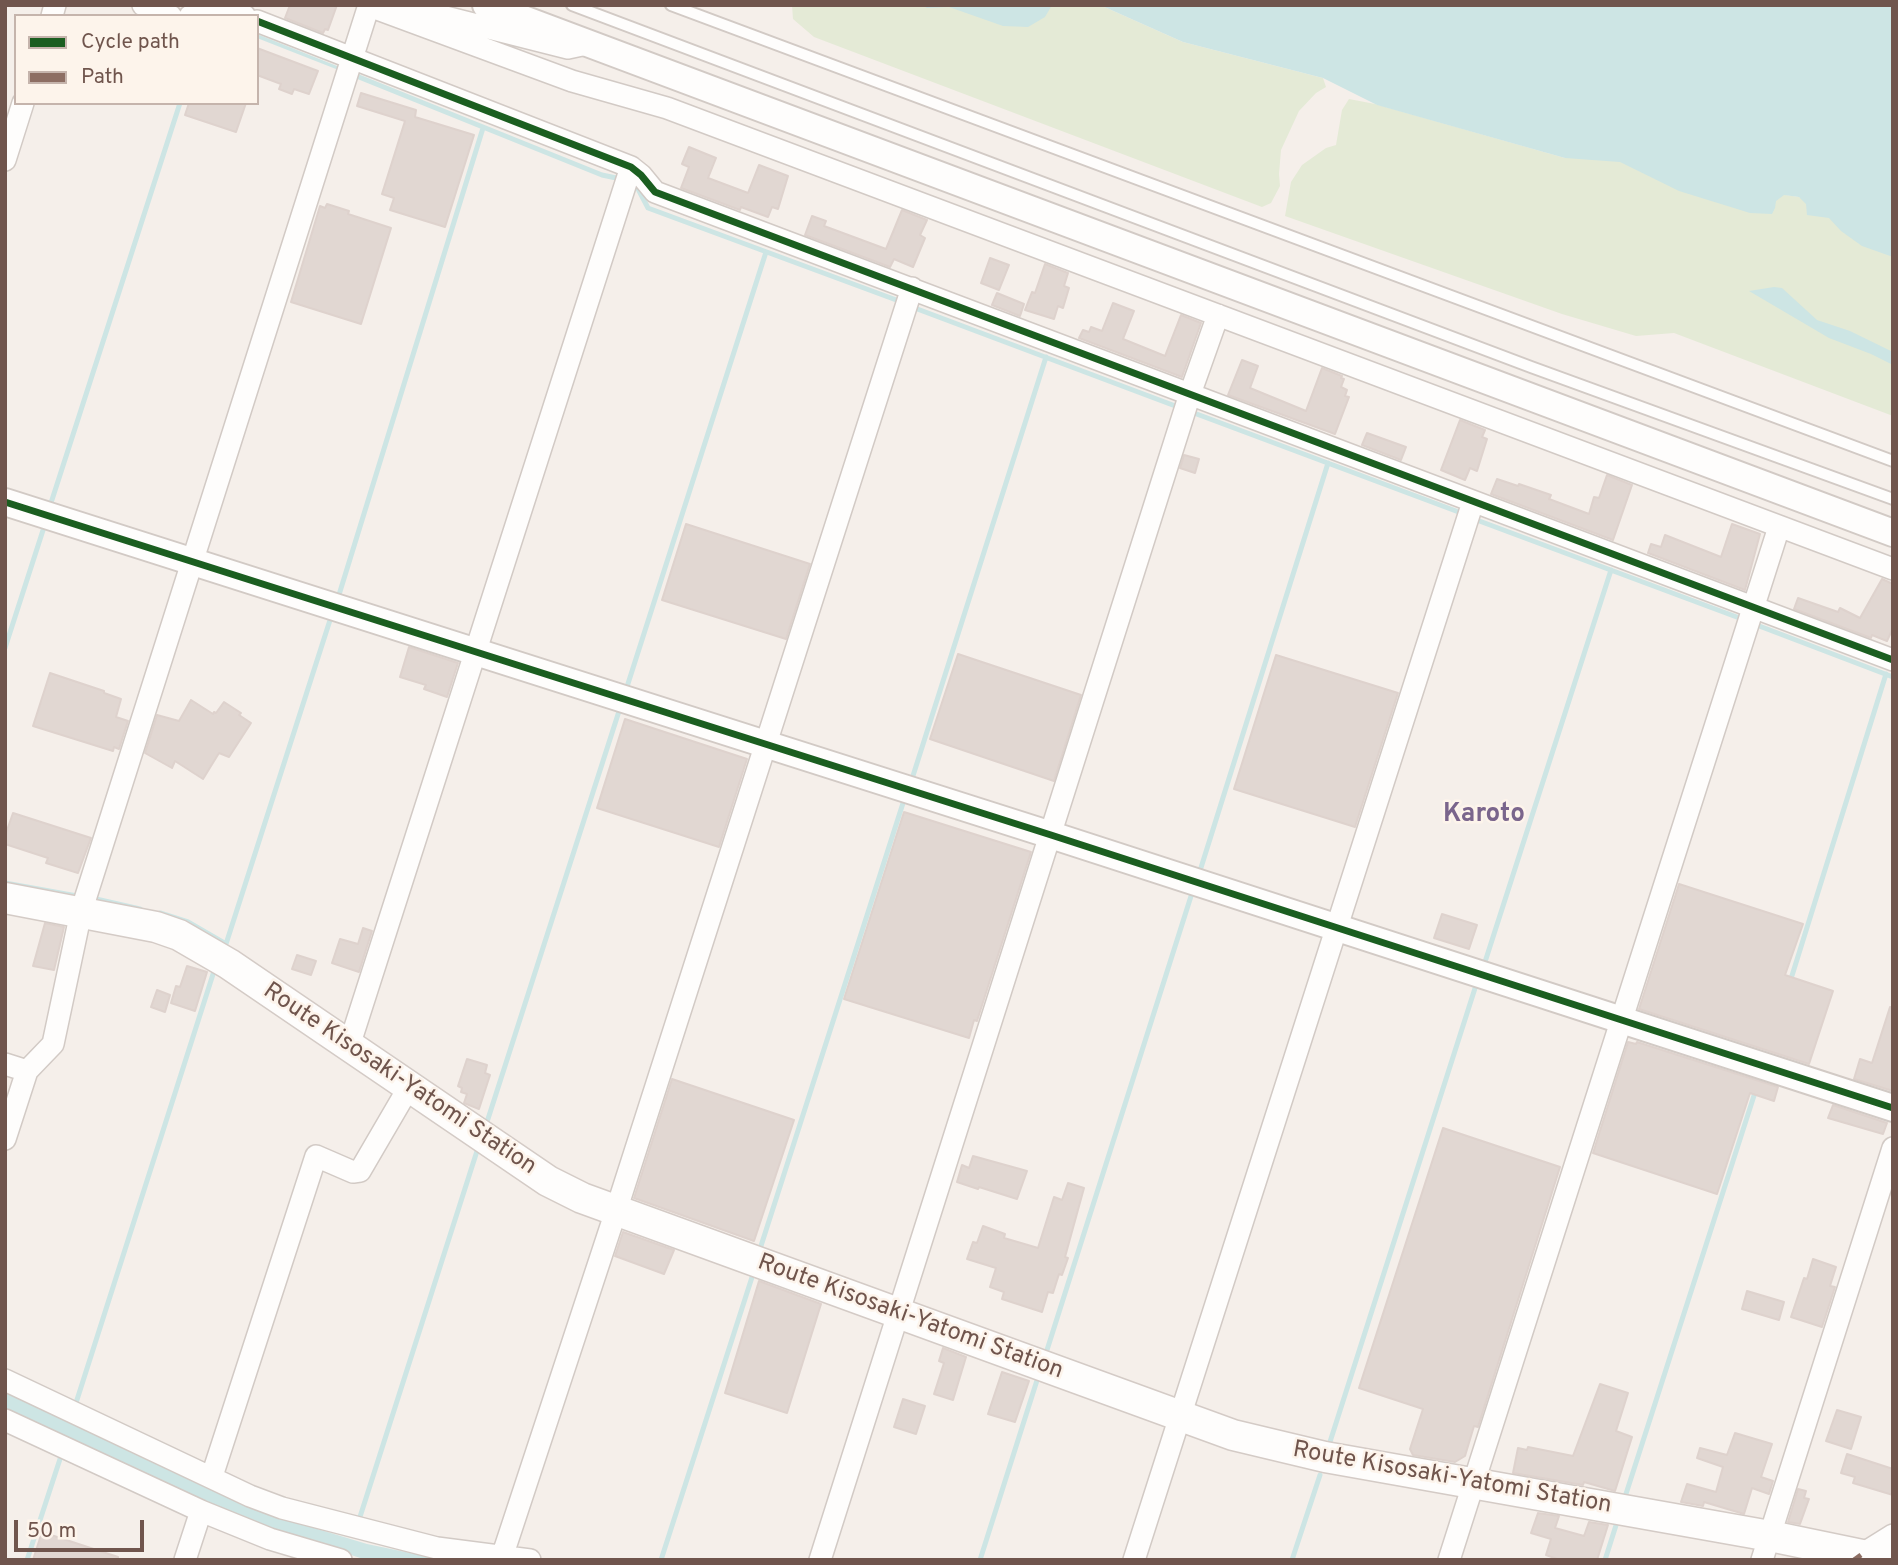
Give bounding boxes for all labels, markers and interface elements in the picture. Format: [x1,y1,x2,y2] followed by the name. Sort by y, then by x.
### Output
[14,14,259,105] legend
[81,29,180,56] text: Cycle path
[81,64,124,91] text: Path
[1443,800,1525,832] district label: Karoto
[257,978,541,1182] street label: Route Kisosaki-Yatomi Station
[753,1249,1067,1387] street label: Route Kisosaki-Yatomi Station
[1290,1437,1614,1521] street label: Route Kisosaki-Yatomi Station
[18,1506,147,1550] scale bar
[27,1518,76,1545] text: 50 m

